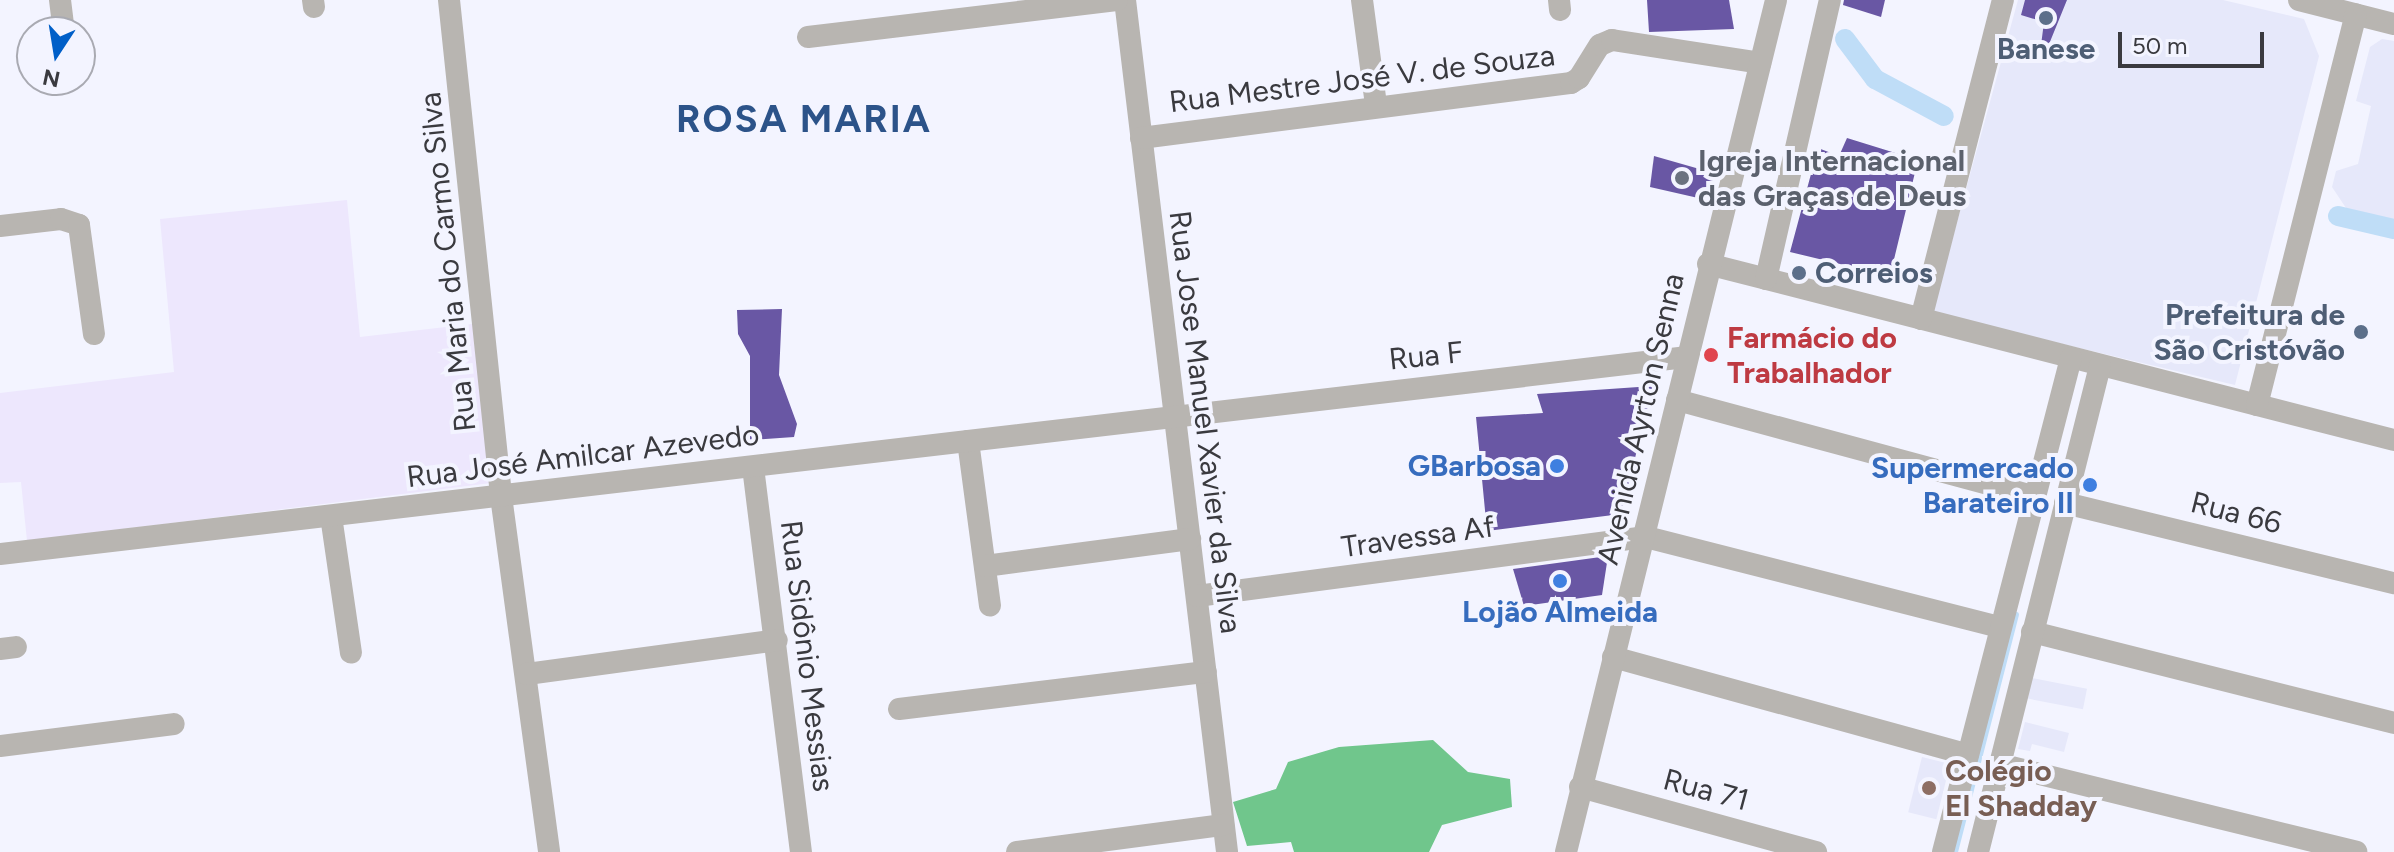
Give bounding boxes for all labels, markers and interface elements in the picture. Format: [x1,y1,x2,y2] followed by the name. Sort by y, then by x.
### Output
[2037,9,2055,27] marker: Banese
[16,16,96,96] north arrow
[2122,16,2268,66] scale bar
[1997,31,2095,67] place label: Banese
[2132,31,2188,60] text: 50 m
[1167,37,1557,121] street label: Rua Mestre José V. de Souza
[40,63,62,93] text: N
[412,91,484,433] street label: Rua Maria do Carmo Silva
[676,97,932,143] district label: ROSA MARIA
[1698,143,1966,214] place label: Igreja Internacional das Graças de Deus
[1673,169,1691,187] marker: Igreja Internacional das Graças de Deus
[1161,209,1249,635] street label: Rua Jose Manuel Xavier da Silva
[1815,255,1933,291] place label: Correios
[1790,264,1808,282] marker: Correios
[1590,270,1692,568] street label: Avenida Ayrton Senna
[2153,297,2345,368] place label: Prefeitura de São Cristóvão
[1727,320,1897,390] place label: Farmácio do Trabalhador
[2352,323,2370,341] marker: Prefeitura de São Cristóvão
[1387,334,1465,378] street label: Rua F
[1702,346,1720,364] marker: Farmácio do Trabalhador
[405,417,761,495] street label: Rua José Amilcar Azevedo
[1408,448,1541,484] place label: GBarbosa
[1871,450,2074,520] place label: Supermercado Barateiro II
[1548,457,1566,475] marker: GBarbosa
[2081,476,2099,494] marker: Supermercado Barateiro II
[2187,484,2285,542] street label: Rua 66
[1339,508,1497,566] street label: Travessa Af
[772,518,842,794] street label: Rua Sidônio Messias
[1551,572,1569,590] marker: Lojão Almeida
[1462,594,1658,630] place label: Lojão Almeida
[1945,753,2097,824] place label: Colégio El Shadday
[1659,761,1753,819] street label: Rua 71
[1920,779,1938,797] marker: Colégio El Shadday

